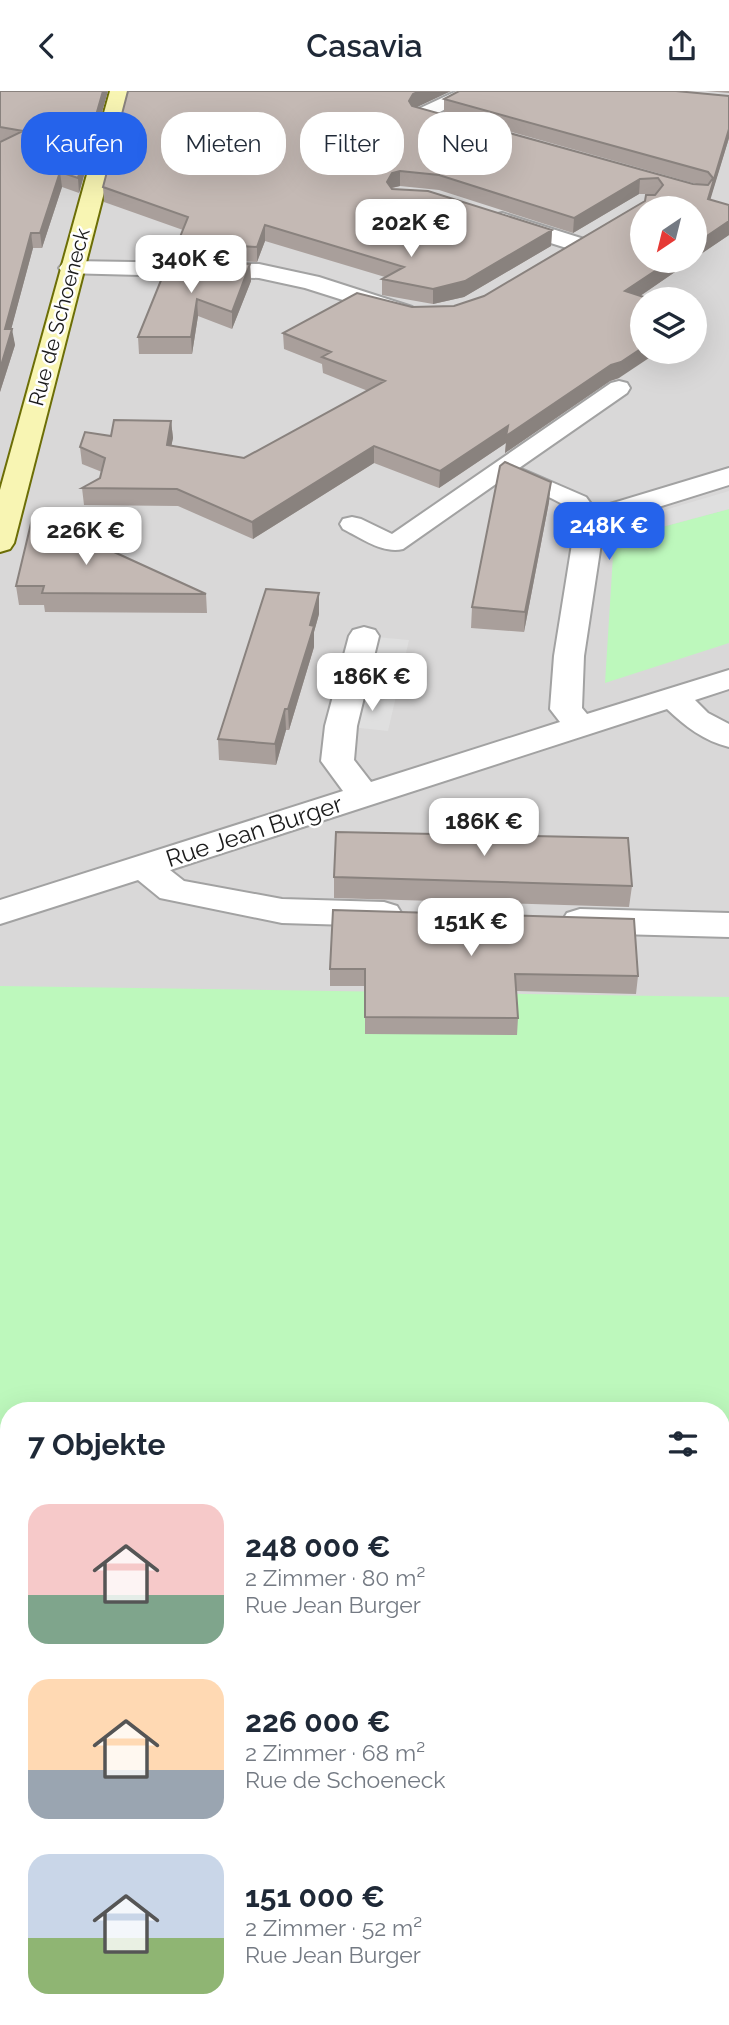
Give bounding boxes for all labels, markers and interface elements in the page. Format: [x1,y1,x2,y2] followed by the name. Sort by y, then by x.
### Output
[28,27,66,65] icon: back
[306,27,423,64] text: Casavia
[663,27,701,65] icon: share
[21,112,147,175] chip: Kaufen
[161,112,286,175] chip: Mieten
[300,112,404,175] chip: Filter
[418,112,512,175] chip: Neu
[630,196,707,273] north arrow
[630,196,707,364] map controls
[354,199,468,259] pin: 202K €
[371,208,451,235] text: 202K €
[23,225,95,409] street label: Rue de Schoeneck
[134,235,248,295] pin: 340K €
[151,244,231,271] text: 340K €
[630,287,707,364] button: layers
[552,503,666,562] pin: 248K €
[29,507,143,567] pin: 226K €
[570,511,648,538] text: 248K €
[47,516,125,543] text: 226K €
[315,653,429,713] pin: 186K €
[333,662,411,689] text: 186K €
[162,789,346,873] street label: Rue Jean Burger
[427,799,541,858] pin: 186K €
[445,807,523,834] text: 186K €
[414,899,528,958] pin: 151K €
[434,907,508,934] text: 151K €
[664,1425,702,1463] icon: filters
[28,1427,166,1462] text: 7 Objekte
[245,1529,391,1564] text: 248 000 €
[84,1532,168,1616] icon: home
[245,1564,425,1591] text: 2 Zimmer · 80 m²
[245,1591,421,1618] text: Rue Jean Burger
[245,1704,391,1739] text: 226 000 €
[84,1707,168,1791] icon: home
[245,1739,425,1766] text: 2 Zimmer · 68 m²
[245,1766,445,1793] text: Rue de Schoeneck
[245,1879,385,1914] text: 151 000 €
[84,1882,168,1966] icon: home
[245,1914,422,1941] text: 2 Zimmer · 52 m²
[245,1941,421,1968] text: Rue Jean Burger

